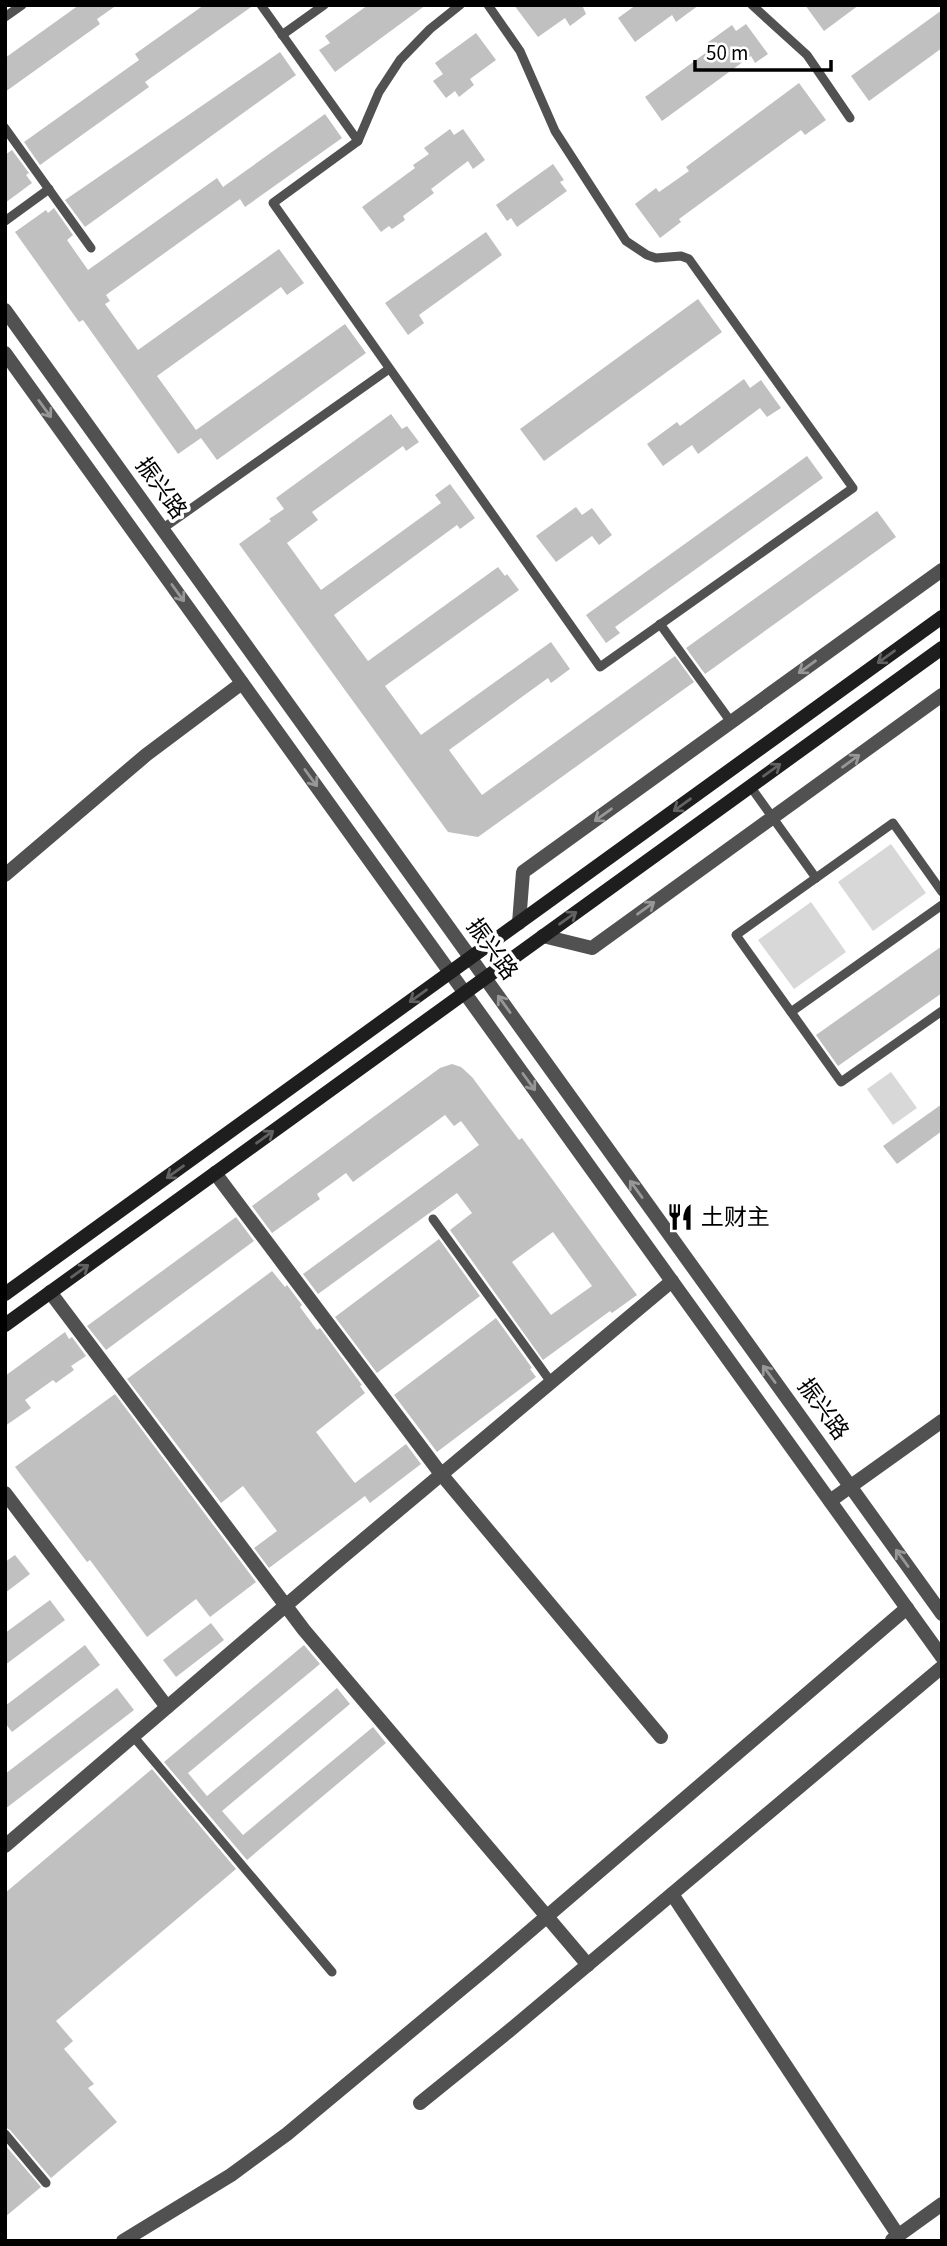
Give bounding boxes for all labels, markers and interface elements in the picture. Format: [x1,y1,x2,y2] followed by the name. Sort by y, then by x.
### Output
[695,28,832,72] scale bar
[706,38,748,68] text: 50 m
[38,399,52,418] one-way arrow
[127,450,195,526] street label: 振兴路
[171,583,185,602] one-way arrow
[878,650,896,665] one-way arrow
[798,660,817,674] one-way arrow
[841,754,860,768] one-way arrow
[762,763,781,777] one-way arrow
[303,768,318,787] one-way arrow
[673,798,692,812] one-way arrow
[594,807,613,822] one-way arrow
[636,901,655,916] one-way arrow
[458,911,526,987] street label: 振兴路
[558,911,577,925] one-way arrow
[409,989,428,1003] one-way arrow
[497,995,511,1014] one-way arrow
[522,1072,536,1091] one-way arrow
[255,1130,274,1144] one-way arrow
[165,1164,184,1179] one-way arrow
[629,1180,644,1199] one-way arrow
[701,1201,770,1234] place label: 土财主
[665,1202,695,1232] restaurant icon: 土财主
[71,1264,90,1279] one-way arrow
[762,1365,776,1384] one-way arrow
[789,1371,857,1447] street label: 振兴路
[895,1549,910,1568] one-way arrow

